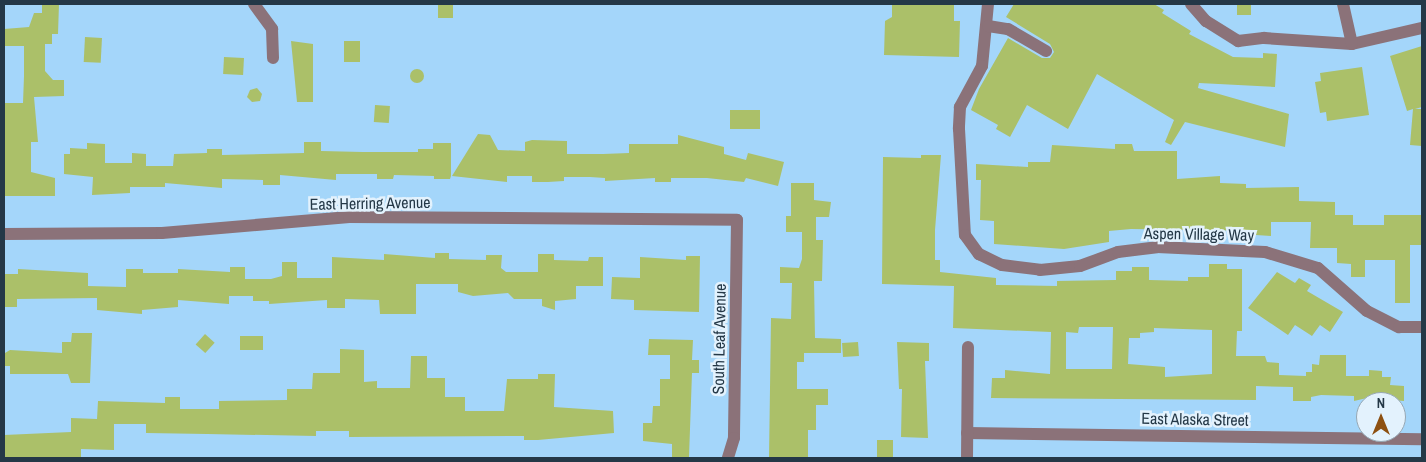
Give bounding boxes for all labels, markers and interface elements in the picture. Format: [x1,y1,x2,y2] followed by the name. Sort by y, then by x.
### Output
[309,192,431,214] street label: East Herring Avenue
[1144,223,1254,245] street label: Aspen Village Way
[708,283,730,395] street label: South Leaf Avenue
[1356,392,1406,442] north arrow
[1377,394,1385,412] text: N
[1141,408,1249,430] street label: East Alaska Street

